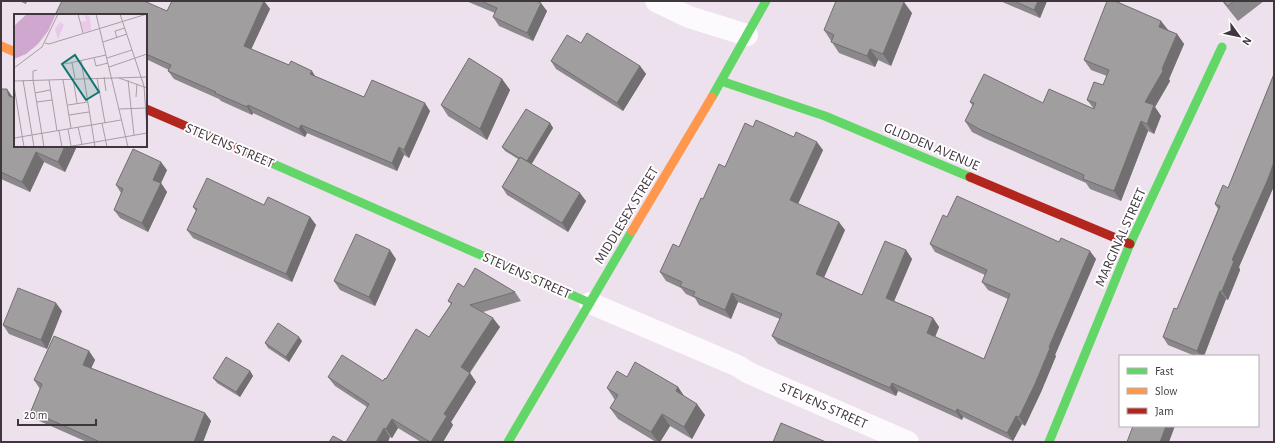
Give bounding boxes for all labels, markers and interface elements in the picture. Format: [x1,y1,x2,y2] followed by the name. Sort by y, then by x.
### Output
[14,14,147,147] inset map
[1219,16,1259,56] north arrow
[1240,35,1254,47] text: N
[183,121,276,171] street label: STEVENS STREET
[882,121,982,173] street label: GLIDDEN AVENUE
[592,164,661,267] street label: MIDDLESEX STREET
[1093,186,1149,289] street label: MARGINAL STREET
[481,250,573,302] street label: STEVENS STREET
[1119,355,1259,427] legend
[1155,365,1174,377] text: Fast
[778,380,870,432] street label: STEVENS STREET
[1155,385,1177,397] text: Slow
[18,401,96,427] scale bar
[1155,405,1174,417] text: Jam
[24,409,47,421] text: 20 m

